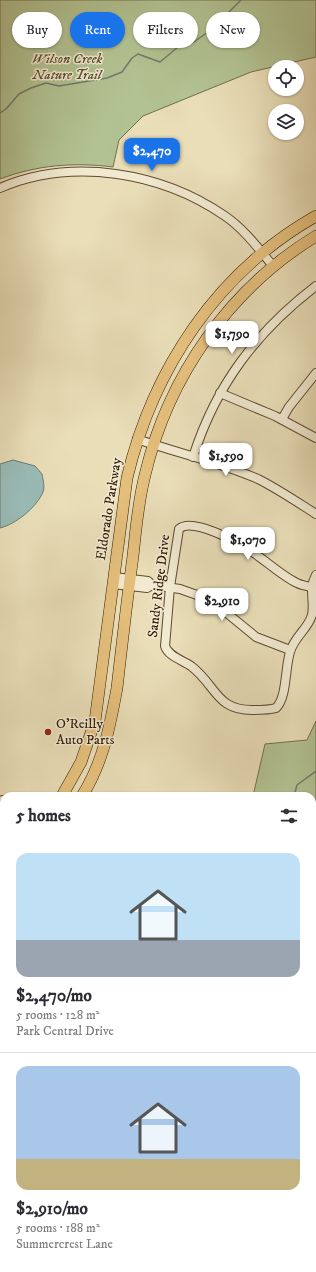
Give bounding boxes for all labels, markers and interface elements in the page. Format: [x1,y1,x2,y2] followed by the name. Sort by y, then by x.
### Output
[12,12,62,48] chip: Buy
[70,12,125,48] chip: Rent
[133,12,198,48] chip: Filters
[206,12,260,48] chip: New
[32,50,103,84] park label: Wilson Creek Nature Trail
[268,60,304,140] map controls
[268,60,304,96] button: locate
[268,104,304,140] button: layers
[119,138,185,172] pin: $2,470
[133,143,171,159] text: $2,470
[199,321,265,355] pin: $1,790
[215,326,249,342] text: $1,790
[193,443,259,477] pin: $1,590
[208,448,244,464] text: $1,590
[92,456,126,561] street label: Eldorado Parkway
[215,527,281,561] pin: $1,070
[230,532,266,548] text: $1,070
[144,533,174,639] street label: Sandy Ridge Drive
[189,588,255,622] pin: $2,910
[204,593,240,609] text: $2,910
[56,715,115,749] place label: O'Reilly Auto Parts
[43,727,53,737] marker: O'Reilly Auto Parts
[16,805,71,827] text: 5 homes
[278,805,300,827] icon: filters
[122,879,194,951] icon: home
[16,985,92,1007] text: $2,470/mo
[16,1007,100,1023] text: 5 rooms · 128 m²
[16,1023,114,1039] text: Park Central Drive
[122,1092,194,1164] icon: home
[16,1198,88,1220] text: $2,910/mo
[16,1220,100,1236] text: 5 rooms · 188 m²
[16,1236,113,1252] text: Summercrest Lane

